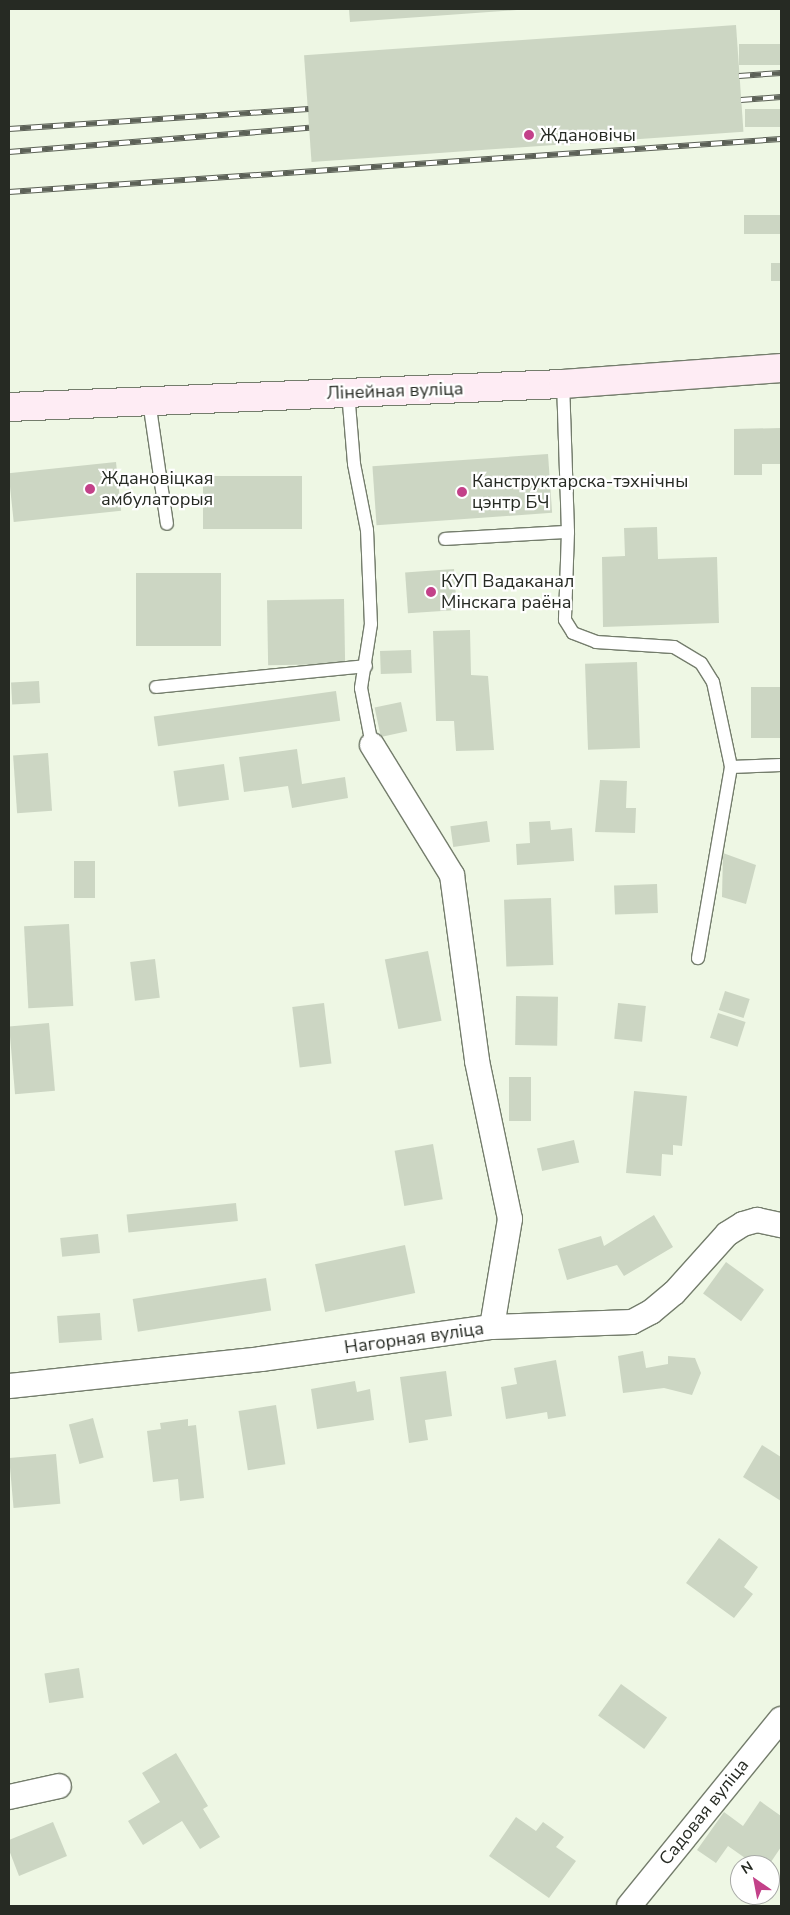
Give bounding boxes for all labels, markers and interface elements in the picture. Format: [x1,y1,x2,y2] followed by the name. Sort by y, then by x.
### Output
[540,124,636,146] place label: Ждановічы
[522,128,536,142] marker: Ждановічы
[326,378,464,404] street label: Лінейная вуліца
[101,468,213,510] place label: Ждановіцкая амбулаторыя
[472,471,688,514] place label: Канструктарска-тэхнічны цэнтр БЧ
[83,482,97,496] marker: Ждановіцкая амбулаторыя
[456,486,468,498] marker: Канструктарска-тэхнічны цэнтр БЧ
[441,571,574,614] place label: КУП Вадаканал Мінскага раёна
[425,586,437,598] marker: КУП Вадаканал Мінскага раёна
[343,1318,485,1358] street label: Нагорная вуліца
[655,1755,753,1869] street label: Садовая вуліца
[730,1855,780,1905] north arrow
[738,1857,757,1879] text: N

